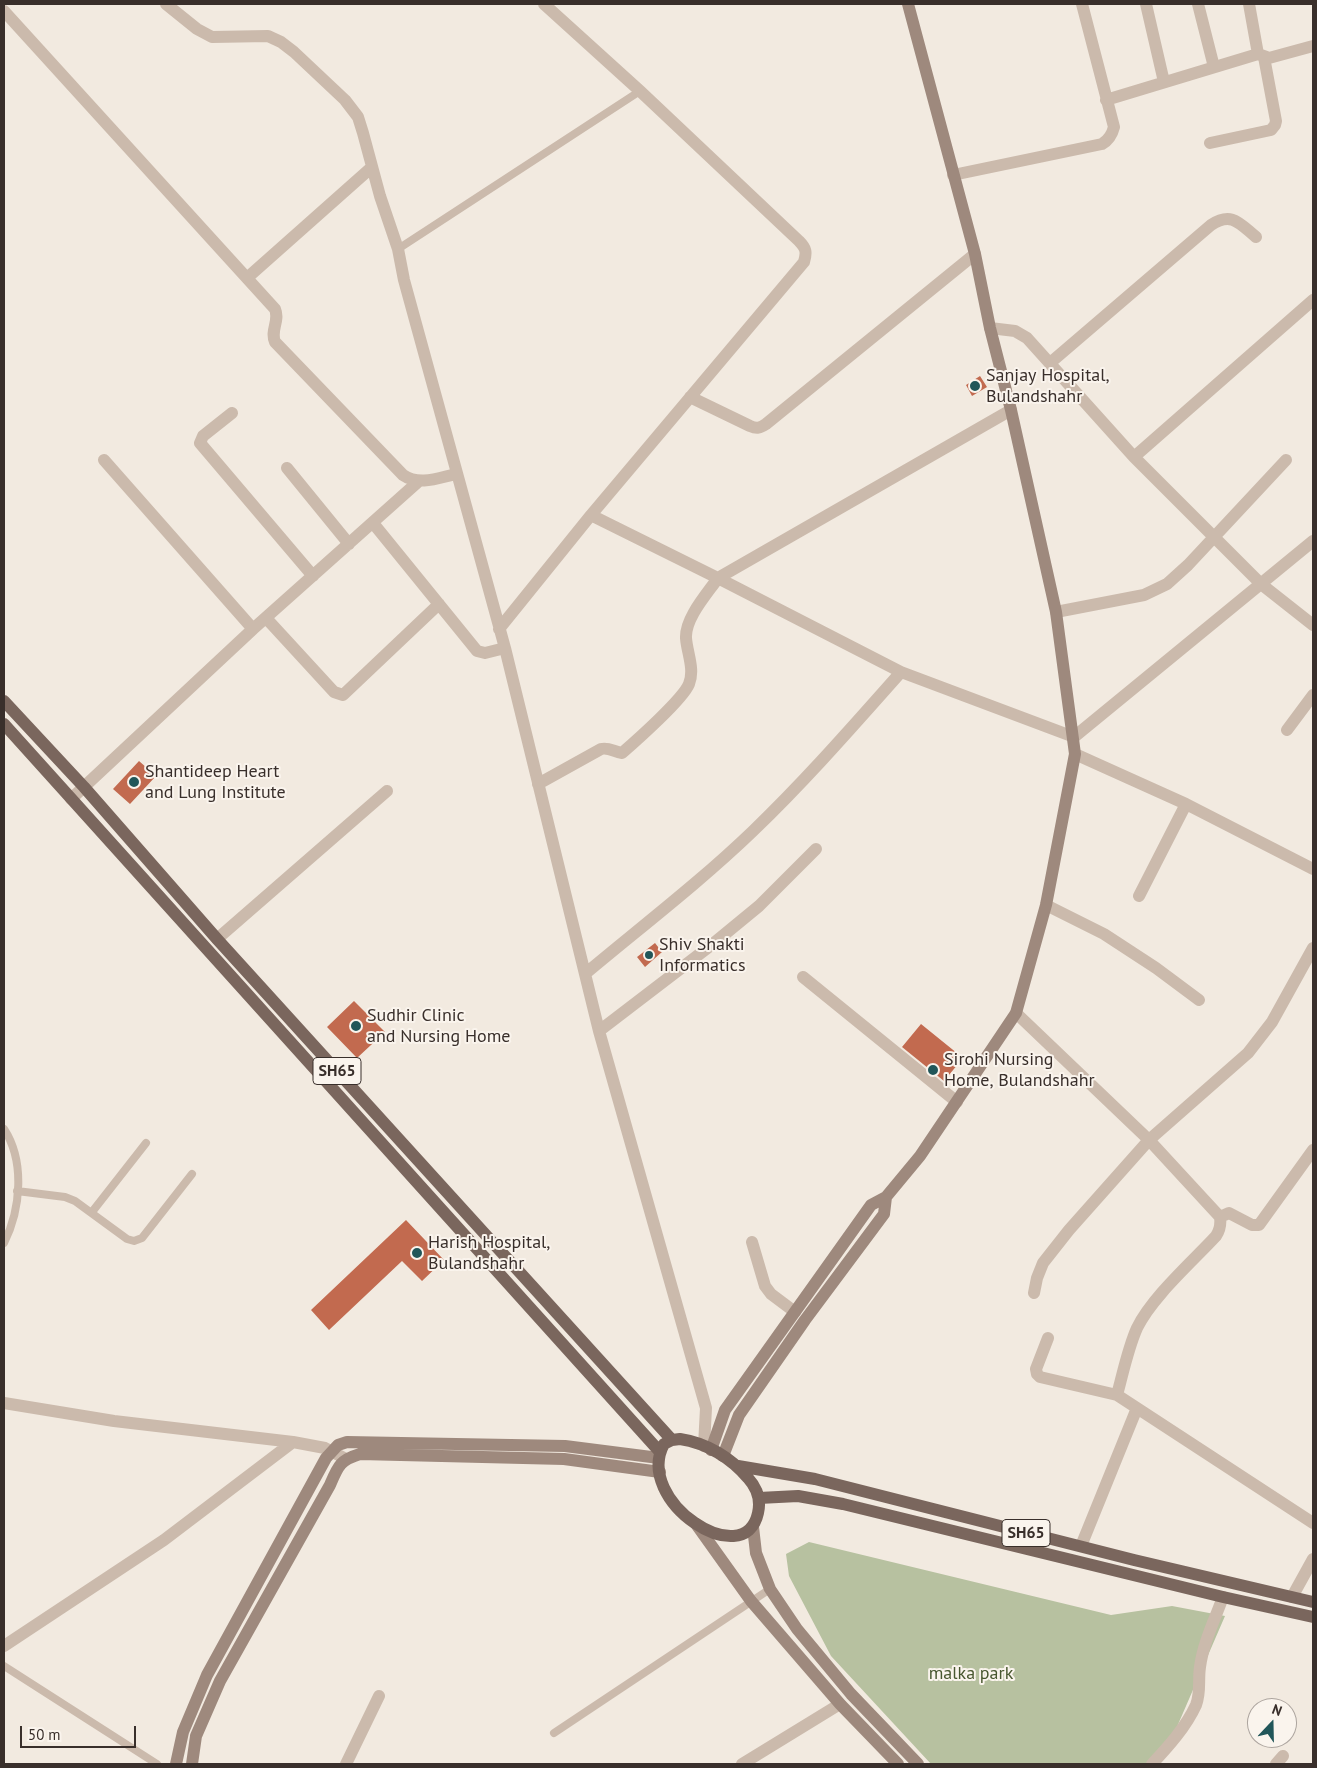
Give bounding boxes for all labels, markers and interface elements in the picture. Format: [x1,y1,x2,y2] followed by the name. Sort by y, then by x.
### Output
[986,365,1109,408] place label: Sanjay Hospital, Bulandshahr
[968,379,982,393] marker: Sanjay Hospital, Bulandshahr
[145,761,286,804] place label: Shantideep Heart and Lung Institute
[127,775,141,789] marker: Shantideep Heart and Lung Institute
[659,934,746,976] place label: Shiv Shakti Informatics
[643,949,655,961] marker: Shiv Shakti Informatics
[367,1005,510,1048] place label: Sudhir Clinic and Nursing Home
[349,1019,363,1033] marker: Sudhir Clinic and Nursing Home
[944,1049,1095,1092] place label: Sirohi Nursing Home, Bulandshahr
[313,1058,361,1084] road number: SH65
[926,1063,940,1077] marker: Sirohi Nursing Home, Bulandshahr
[428,1232,550,1274] place label: Harish Hospital, Bulandshahr
[410,1246,424,1260] marker: Harish Hospital, Bulandshahr
[1002,1520,1050,1546] road number: SH65
[929,1663,1013,1685] park label: malka park
[1247,1698,1297,1748] north arrow
[1269,1700,1285,1720] text: N
[22,1716,139,1748] scale bar
[28,1725,61,1744] text: 50 m

